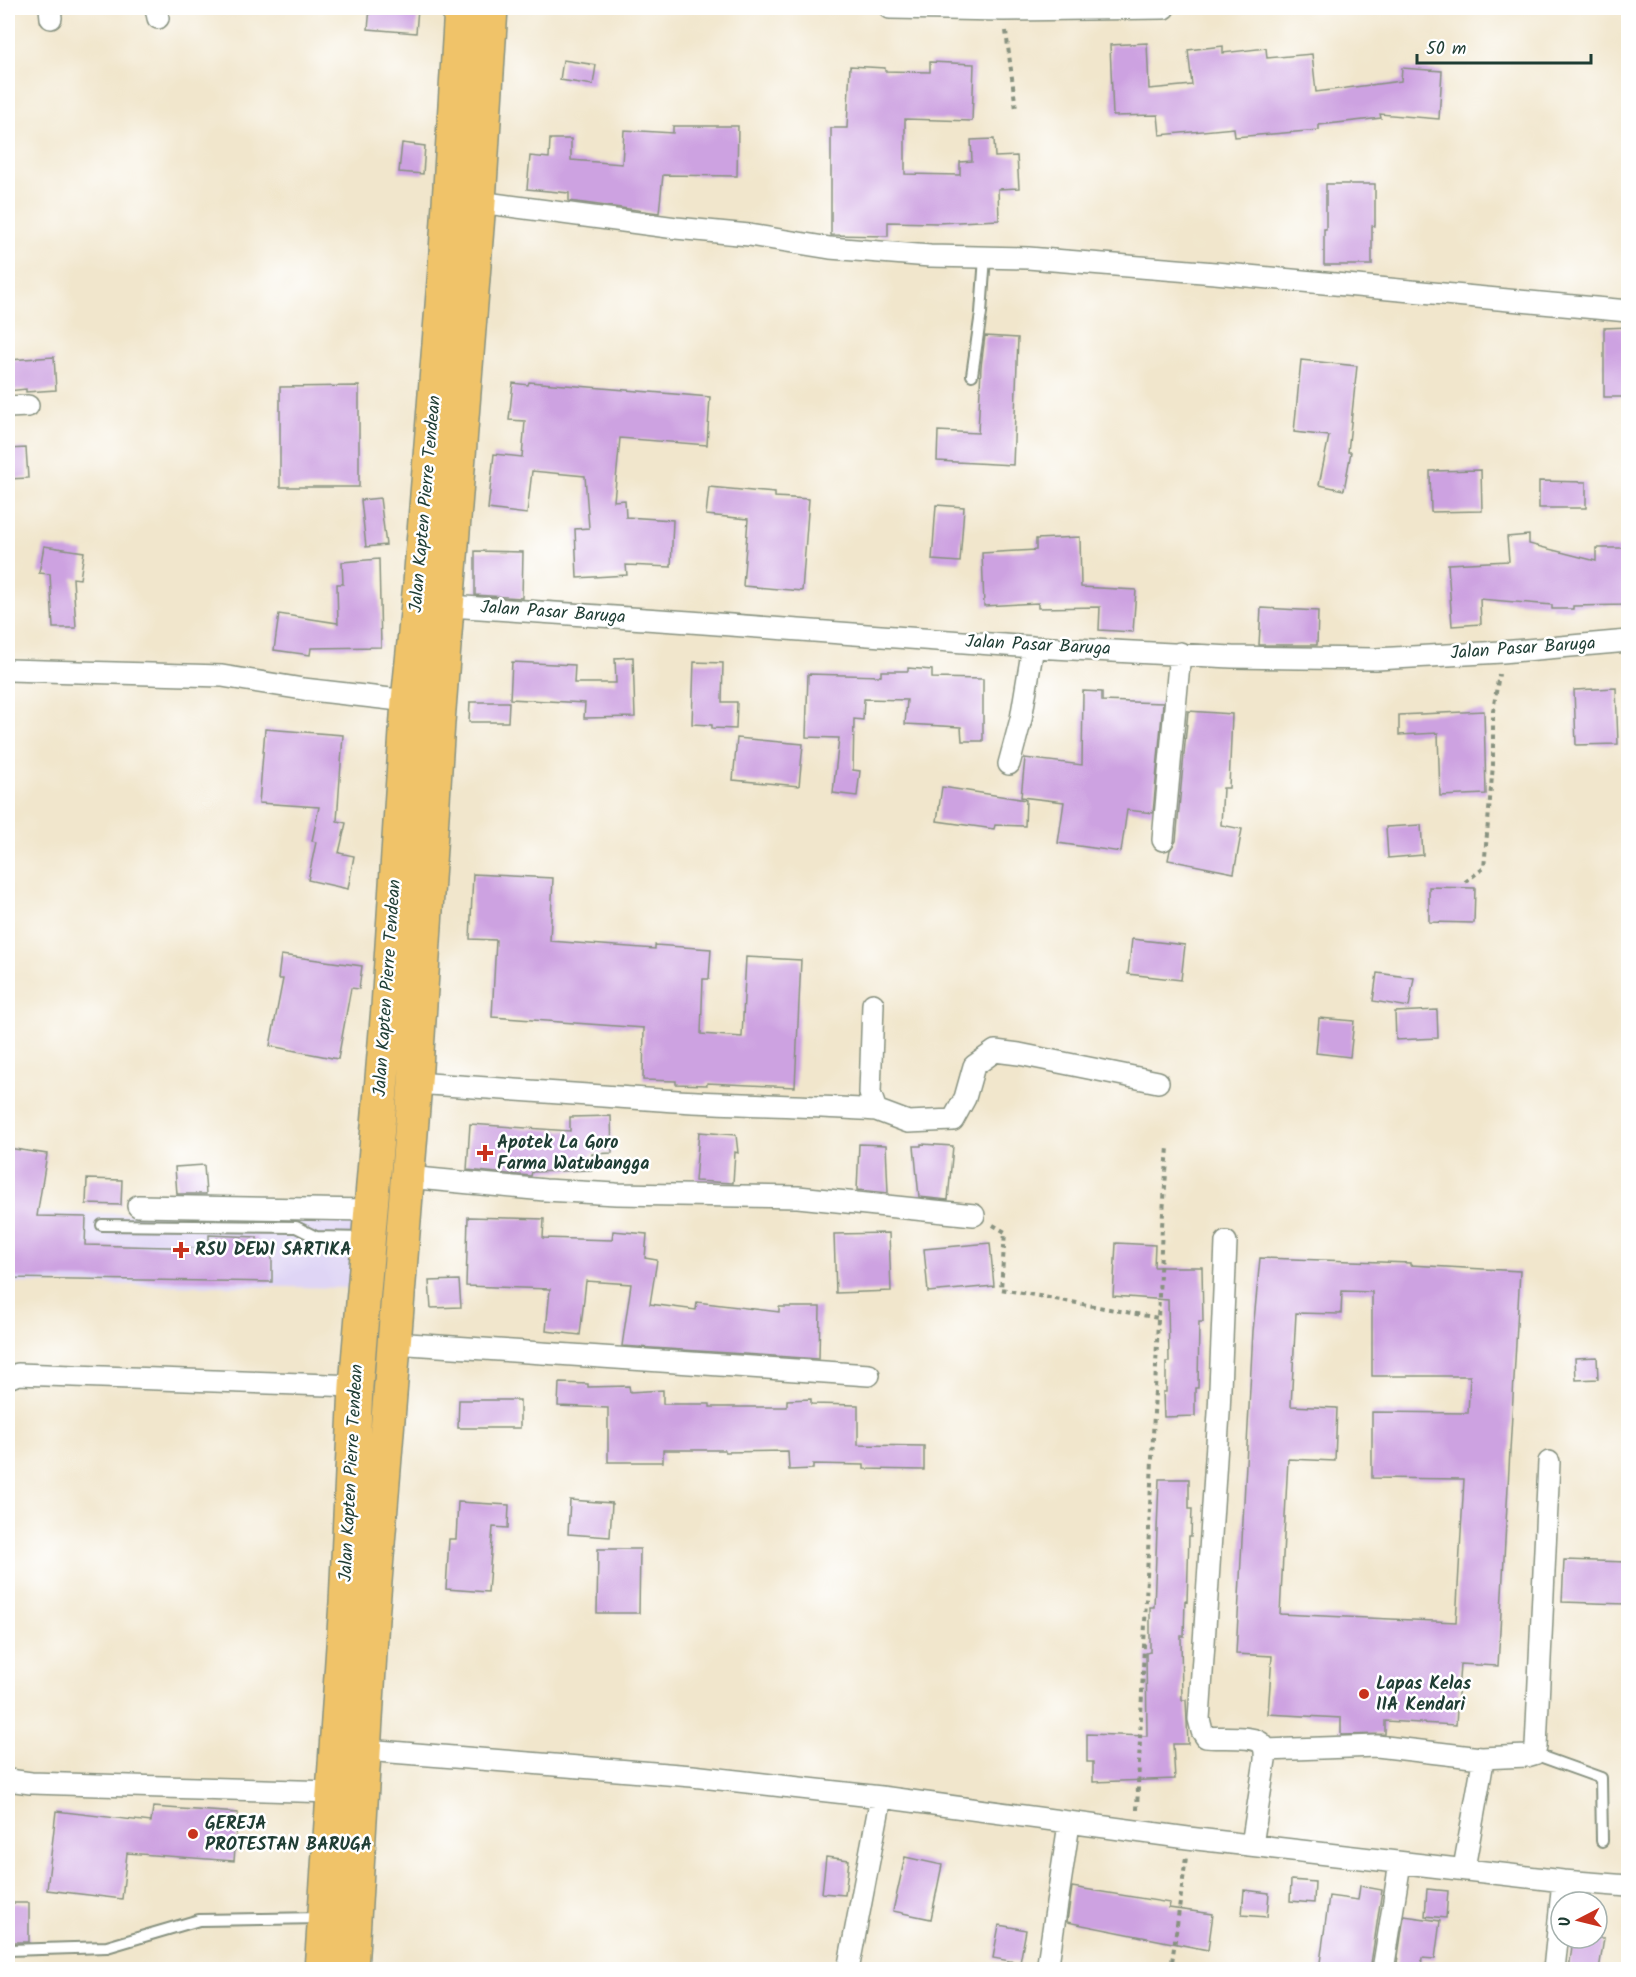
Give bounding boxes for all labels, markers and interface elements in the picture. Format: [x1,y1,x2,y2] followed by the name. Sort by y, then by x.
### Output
[1417,27,1591,65] scale bar
[1426,35,1466,64] text: 50 m
[402,394,450,614] street label: Jalan Kapten Pierre Tendean
[479,593,627,633] street label: Jalan Pasar Baruga
[965,628,1111,664] street label: Jalan Pasar Baruga
[1449,629,1597,669] street label: Jalan Pasar Baruga
[366,878,410,1098] street label: Jalan Kapten Pierre Tendean
[497,1129,649,1179] place label: Apotek La Goro Farma Watubangga
[478,1146,492,1160] marker: Apotek La Goro Farma Watubangga
[195,1236,352,1265] place label: RSU DEWI SARTIKA
[172,1241,190,1259] marker: RSU DEWI SARTIKA
[332,1363,372,1583] street label: Jalan Kapten Pierre Tendean
[1376,1670,1472,1720] place label: Lapas Kelas IIA Kendari
[1357,1687,1371,1701] marker: Lapas Kelas IIA Kendari
[205,1810,372,1860] place label: GEREJA PROTESTAN BARUGA
[186,1827,200,1841] marker: GEREJA PROTESTAN BARUGA
[1549,1890,1609,1950] north arrow
[1553,1915,1579,1928] text: U

